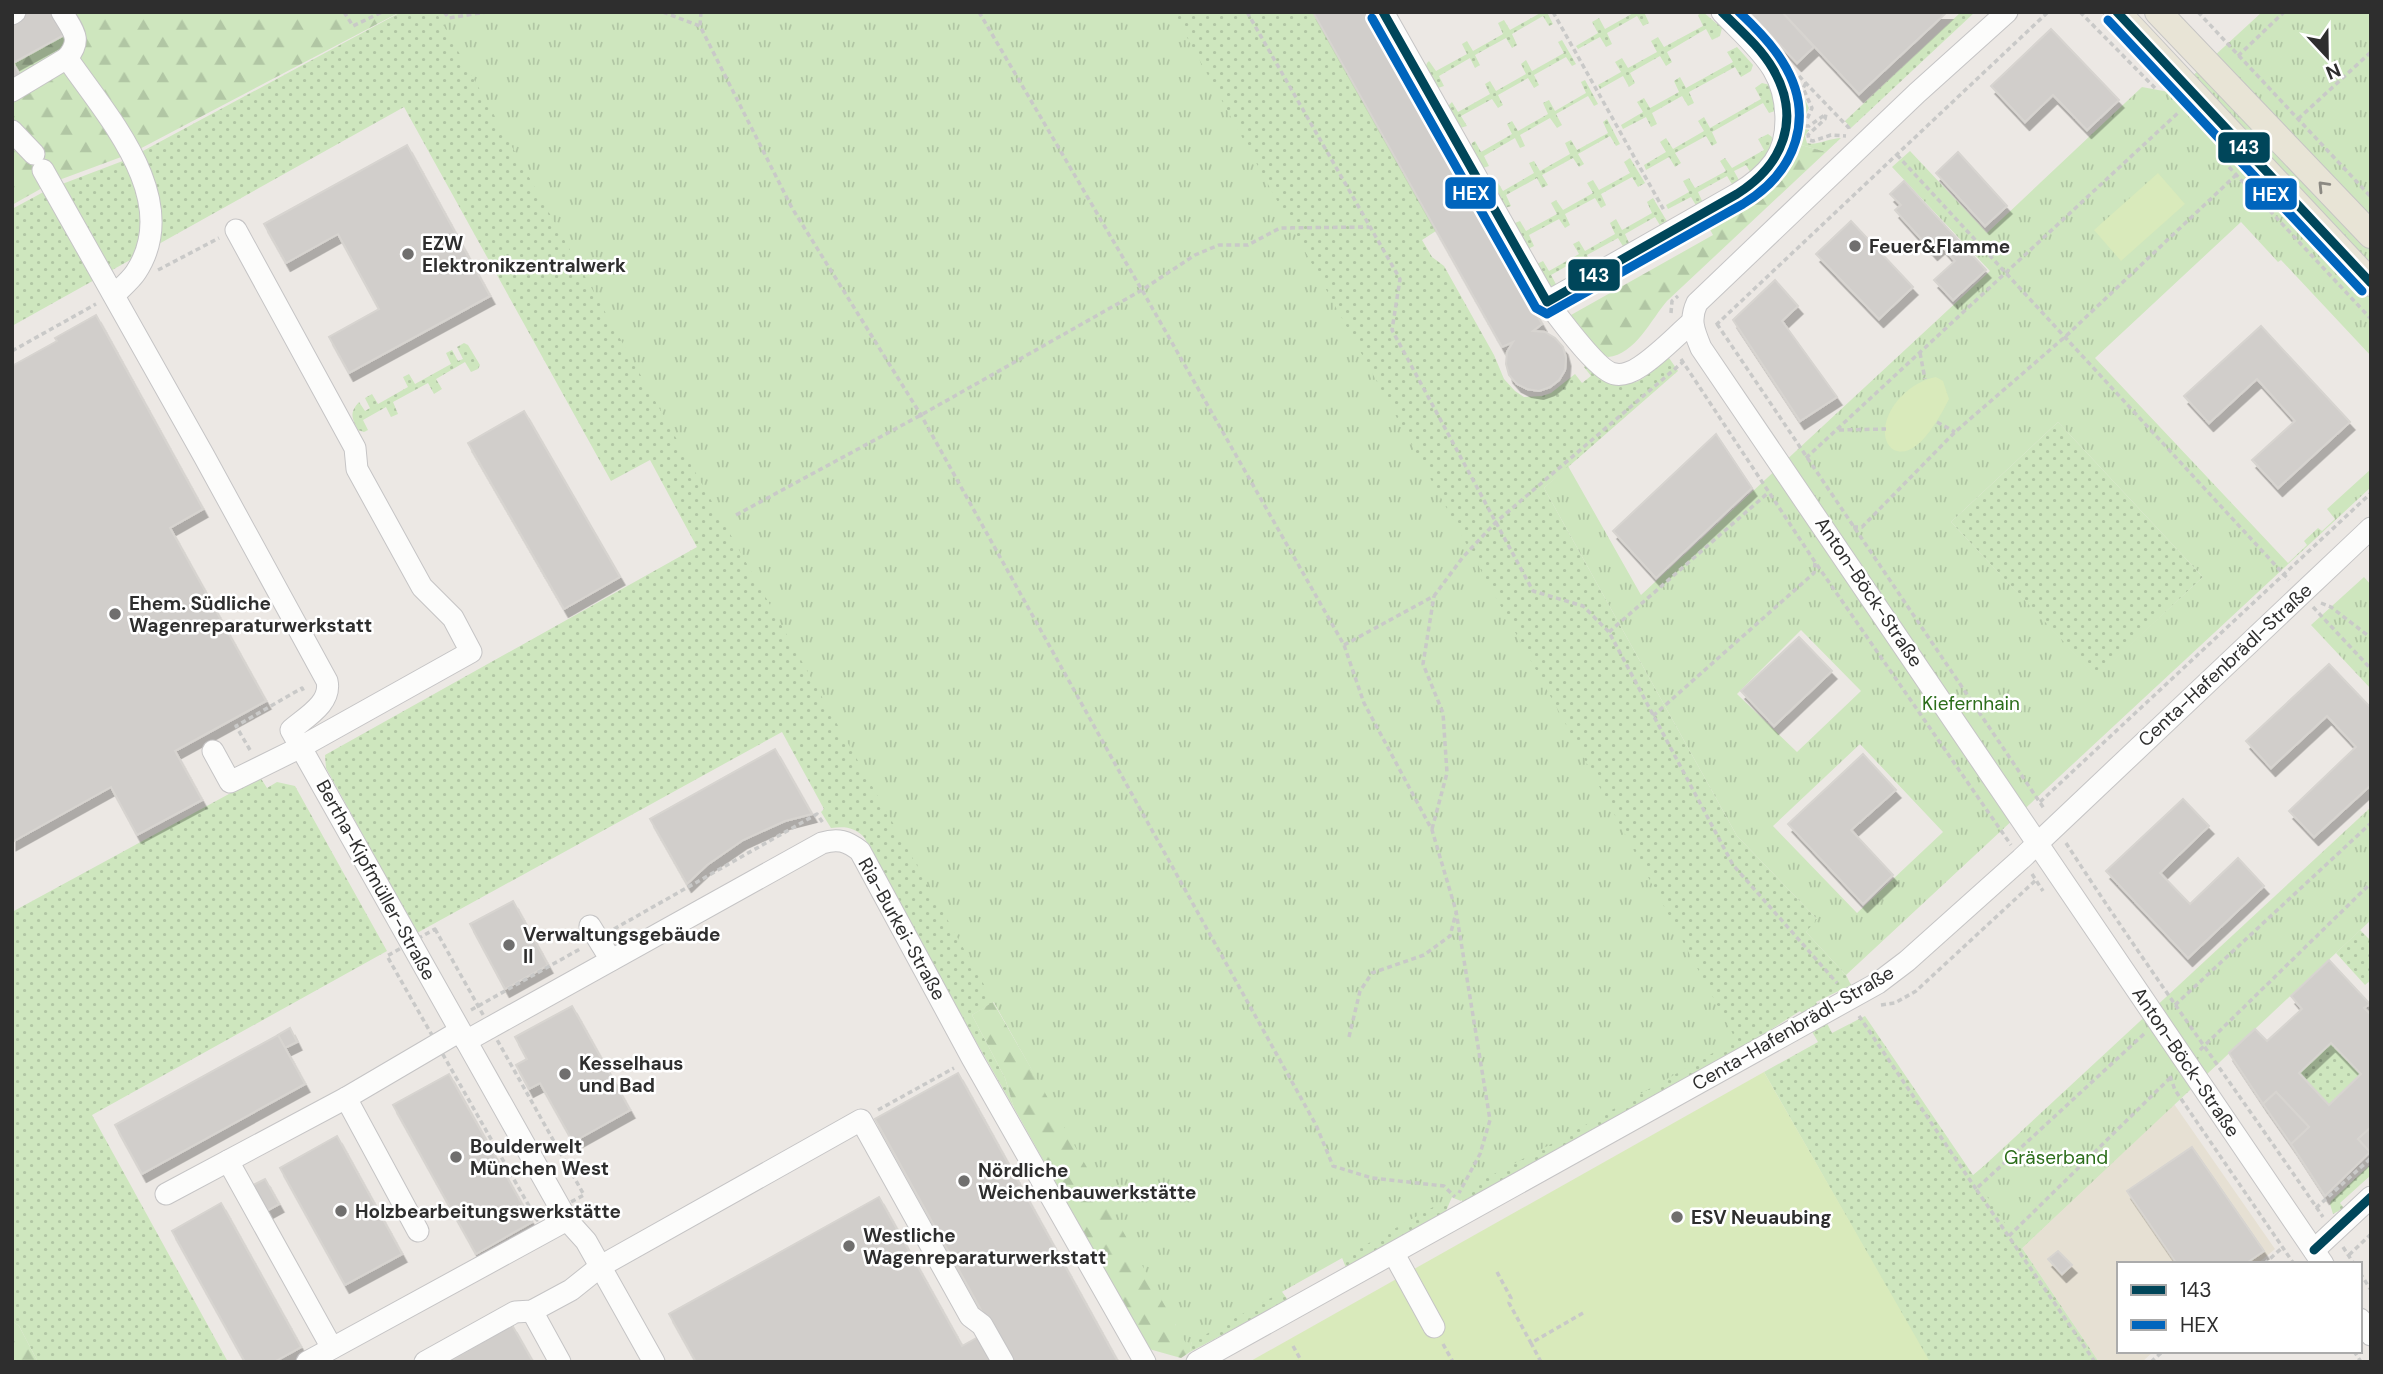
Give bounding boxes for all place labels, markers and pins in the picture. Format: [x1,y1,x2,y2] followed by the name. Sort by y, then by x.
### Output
[422,231,626,278] place label: EZW Elektronikzentralwerk
[1869,234,2010,259] place label: Feuer&Flamme
[1847,238,1863,254] marker: Feuer&Flamme
[400,246,416,262] marker: EZW Elektronikzentralwerk
[129,591,372,638] place label: Ehem. Südliche Wagenreparaturwerkstatt
[107,606,123,622] marker: Ehem. Südliche Wagenreparaturwerkstatt
[523,922,720,969] place label: Verwaltungsgebäude II
[501,937,517,953] marker: Verwaltungsgebäude II
[579,1051,683,1098] place label: Kesselhaus und Bad
[557,1066,573,1082] marker: Kesselhaus und Bad
[470,1134,609,1181] place label: Boulderwelt München West
[448,1149,464,1165] marker: Boulderwelt München West
[978,1158,1196,1205] place label: Nördliche Weichenbauwerkstätte
[956,1173,972,1189] marker: Nördliche Weichenbauwerkstätte
[355,1199,621,1224] place label: Holzbearbeitungswerkstätte
[333,1203,349,1219] marker: Holzbearbeitungswerkstätte
[1691,1205,1832,1230] place label: ESV Neuaubing
[1669,1209,1685,1225] marker: ESV Neuaubing
[863,1223,1106,1270] place label: Westliche Wagenreparaturwerkstatt
[841,1238,857,1254] marker: Westliche Wagenreparaturwerkstatt

